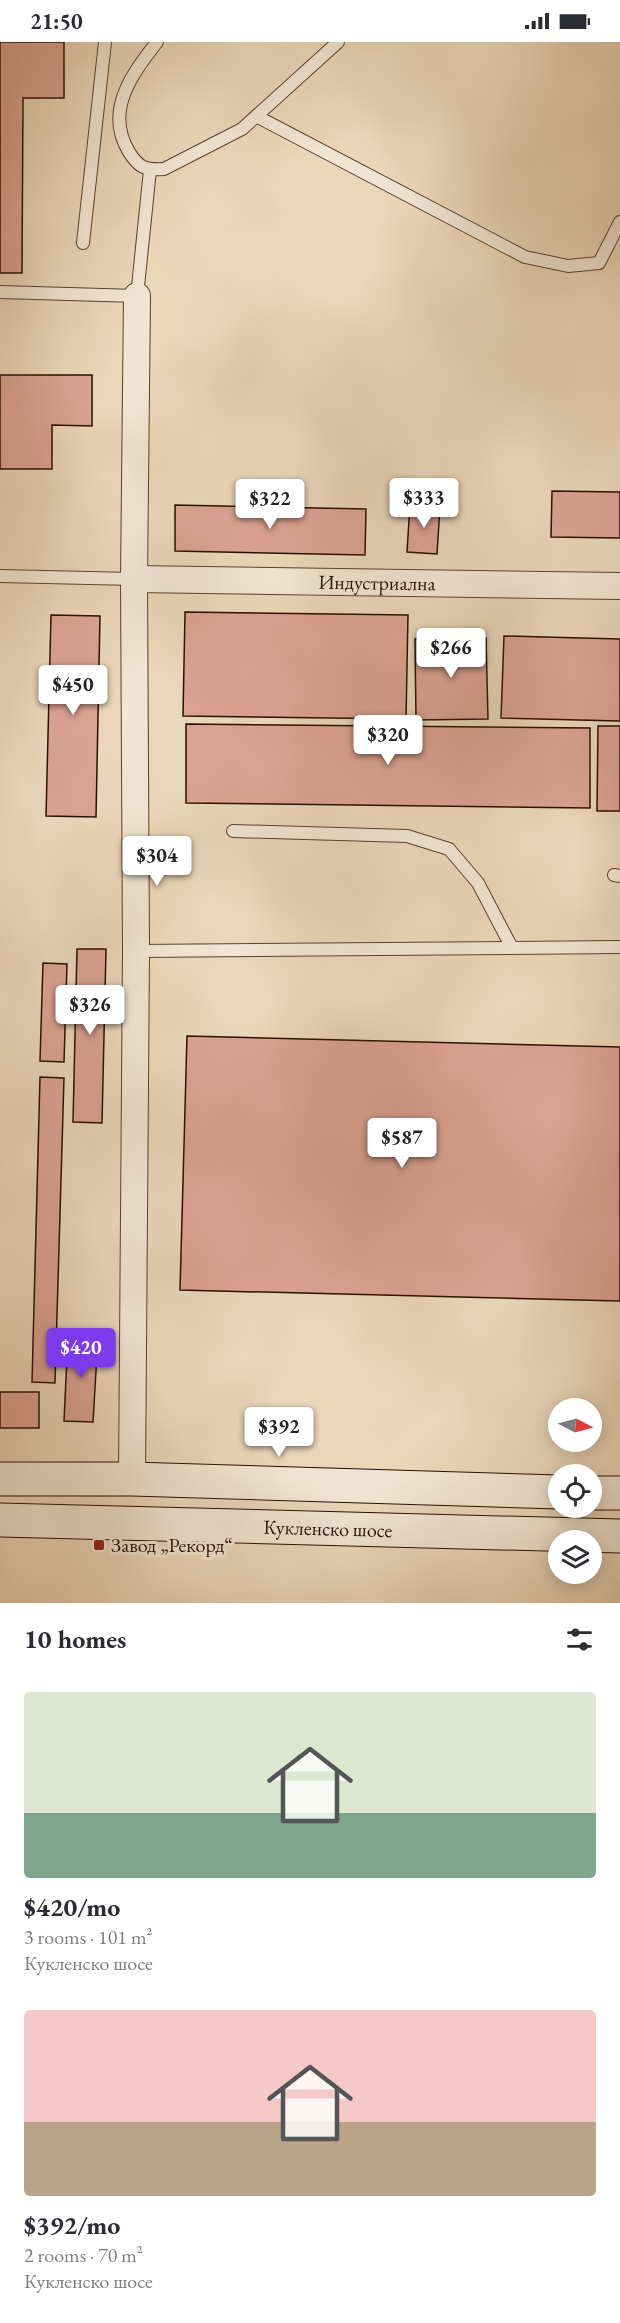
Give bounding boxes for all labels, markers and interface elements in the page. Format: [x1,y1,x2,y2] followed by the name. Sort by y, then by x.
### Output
[30,7,83,36] text: 21:50
[388,478,460,529] pin: $333
[234,479,306,530] pin: $322
[404,484,444,510] text: $333
[250,485,290,511] text: $322
[318,569,436,596] street label: Индустриална
[415,628,487,679] pin: $266
[431,634,471,660] text: $266
[37,665,109,716] pin: $450
[53,671,93,697] text: $450
[352,715,424,766] pin: $320
[368,721,408,747] text: $320
[121,836,193,887] pin: $304
[137,842,177,868] text: $304
[54,985,126,1036] pin: $326
[70,991,110,1017] text: $326
[366,1118,438,1169] pin: $587
[382,1124,422,1150] text: $587
[45,1328,117,1379] pin: $420
[61,1334,101,1360] text: $420
[548,1398,602,1452] north arrow
[548,1398,602,1584] map controls
[243,1407,315,1458] pin: $392
[259,1413,299,1439] text: $392
[548,1464,602,1518] button: locate
[263,1514,393,1543] street label: Кукленско шосе
[548,1530,602,1584] button: layers
[111,1532,233,1558] place label: Завод „Рекорд“
[92,1538,106,1552] marker: Завод „Рекорд“
[24,1622,126,1656] text: 10 homes
[563,1623,596,1656] icon: filters
[256,1731,364,1839] icon: home
[24,1890,120,1924] text: $420/mo
[24,1924,152,1950] text: 3 rooms · 101 m²
[24,1950,153,1976] text: Кукленско шосе
[256,2049,364,2157] icon: home
[24,2208,120,2242] text: $392/mo
[24,2242,143,2268] text: 2 rooms · 70 m²
[24,2268,153,2294] text: Кукленско шосе

